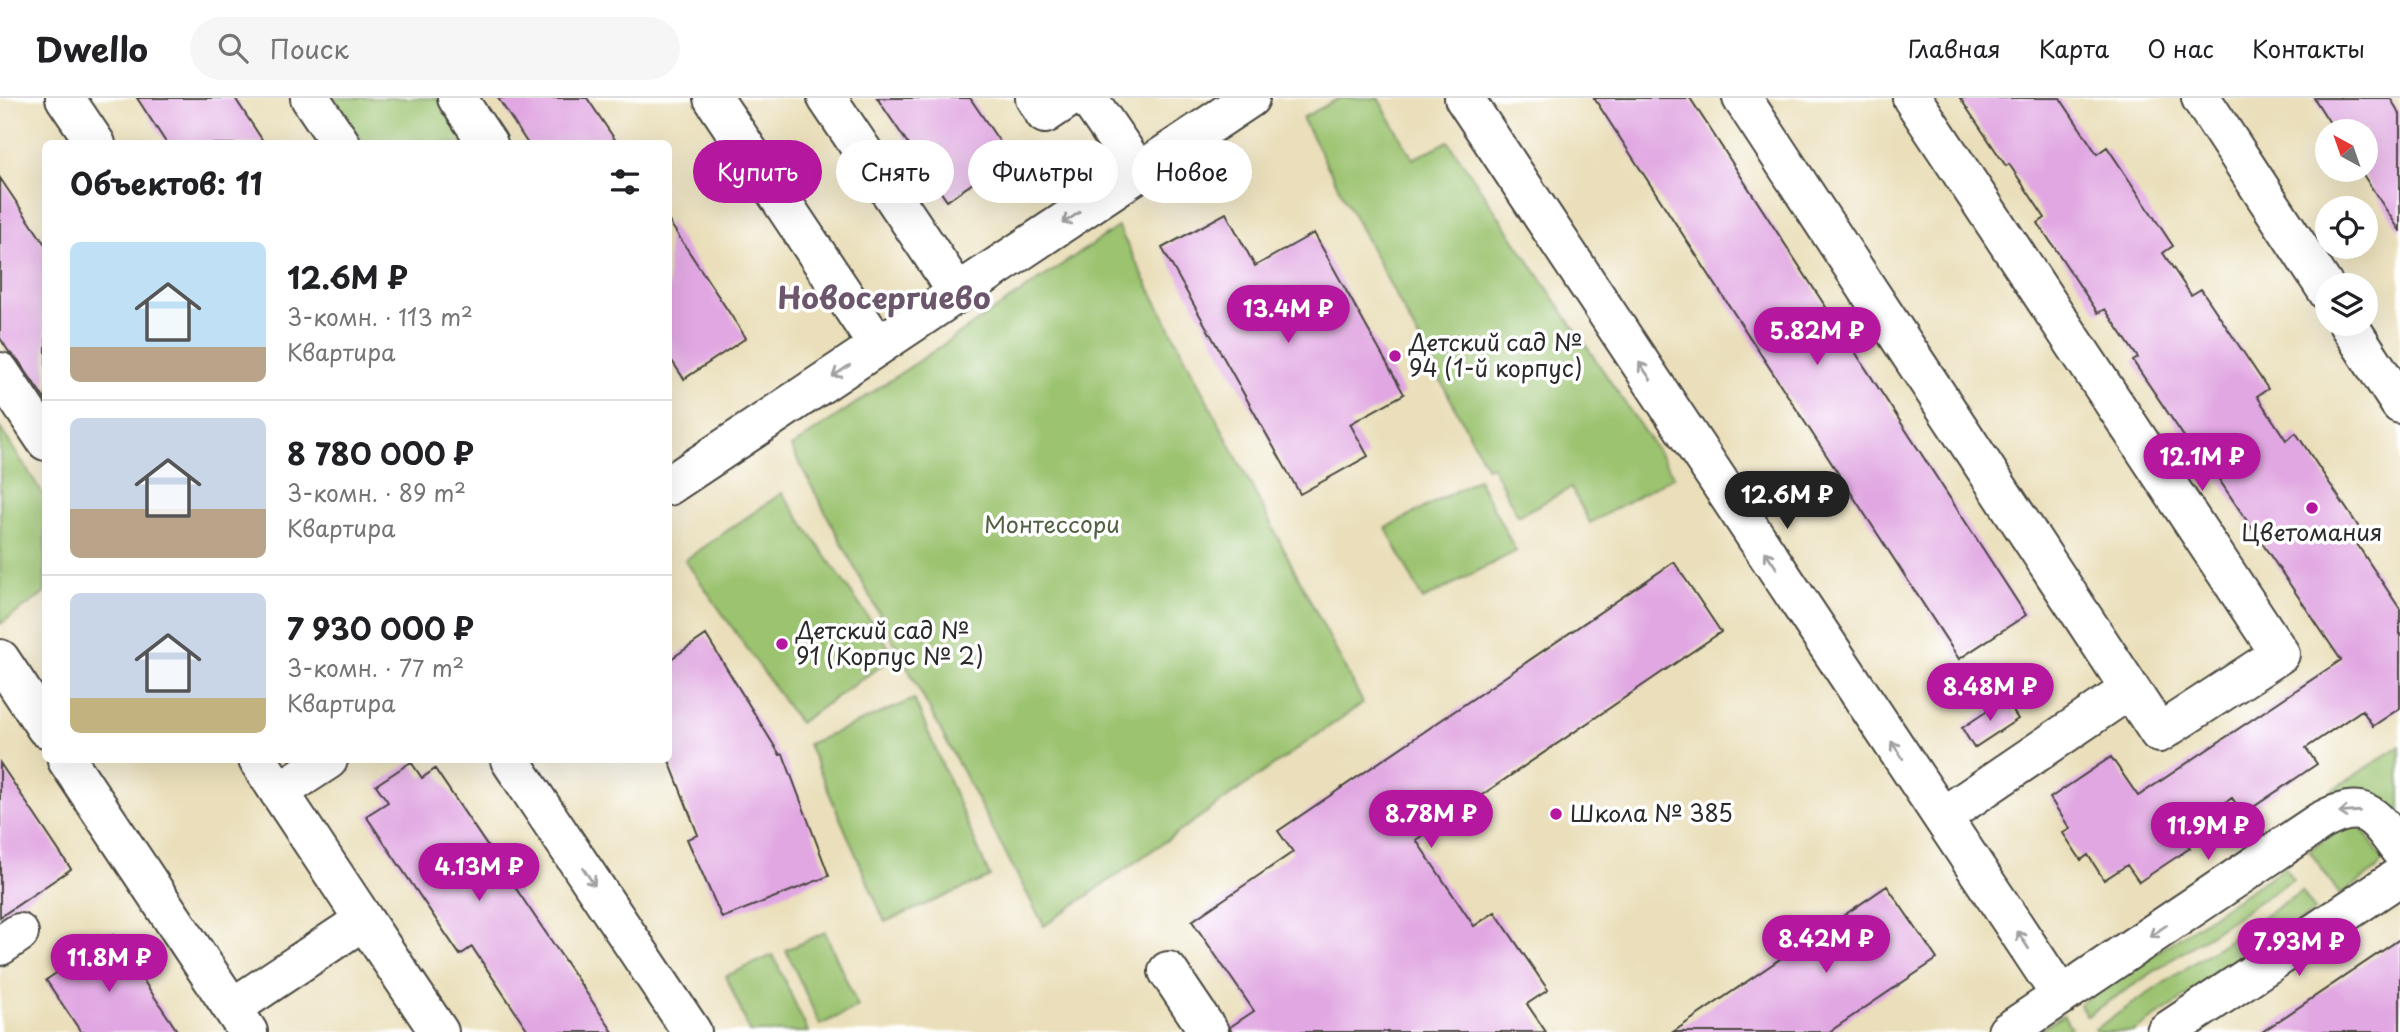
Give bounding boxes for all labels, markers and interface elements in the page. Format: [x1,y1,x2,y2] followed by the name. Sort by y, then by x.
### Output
[190,17,680,80] search box
[35,23,148,73] text: Dwello
[214,29,252,67] icon: search
[270,29,349,68] text: Поиск
[1908,30,2001,66] text: Главная
[2039,30,2109,66] text: Карта
[2147,30,2214,66] text: О нас
[2252,30,2365,66] text: Контакты
[2315,119,2378,182] north arrow
[2315,119,2378,336] map controls
[693,140,822,203] chip: Купить
[836,140,954,203] chip: Снять
[968,140,1118,203] chip: Фильтры
[1132,140,1252,203] chip: Новое
[70,160,263,205] text: Объектов: 11
[606,163,644,201] icon: filters
[2315,196,2378,259] button: locate
[1062,210,1081,225] one-way arrow
[287,254,408,299] text: 12.6M ₽
[126,270,210,354] icon: home
[2315,273,2378,336] button: layers
[777,274,991,319] district label: Новосергиево
[1223,286,1353,345] pin: 13.4M ₽
[1243,290,1333,325] text: 13.4M ₽
[287,299,473,334] text: 3-комн. · 113 m²
[1752,308,1882,367] pin: 5.82M ₽
[1770,312,1864,347] text: 5.82M ₽
[1408,324,1582,385] place label: Детский сад № 94 (1-й корпус)
[287,334,395,369] text: Квартира
[1387,348,1403,364] marker: Детский сад № 94 (1-й корпус)
[1638,362,1653,381] one-way arrow
[832,364,851,378] one-way arrow
[287,430,474,475] text: 8 780 000 ₽
[2137,434,2267,493] pin: 12.1M ₽
[2159,438,2245,473] text: 12.1M ₽
[126,446,210,530] icon: home
[1722,472,1852,531] pin: 12.6M ₽
[287,475,466,510] text: 3-комн. · 89 m²
[1741,476,1833,511] text: 12.6M ₽
[2304,500,2320,516] marker: Цветомания
[984,506,1120,541] park label: Монтессори
[287,510,395,545] text: Квартира
[2242,514,2382,549] place label: Цветомания
[1764,551,1778,571] one-way arrow
[287,605,474,650] text: 7 930 000 ₽
[795,612,984,673] place label: Детский сад № 91 (Корпус № 2)
[126,621,210,705] icon: home
[774,636,790,652] marker: Детский сад № 91 (Корпус № 2)
[287,650,464,685] text: 3-комн. · 77 m²
[1925,664,2055,723] pin: 8.48M ₽
[1943,668,2037,703] text: 8.48M ₽
[287,685,395,720] text: Квартира
[1890,741,1904,760] one-way arrow
[1366,790,1496,850] pin: 8.78M ₽
[1385,795,1477,830] text: 8.78M ₽
[1570,795,1733,830] place label: Школа № 385
[2143,802,2273,862] pin: 11.9M ₽
[1548,806,1564,822] marker: Школа № 385
[2339,806,2361,819] one-way arrow
[2167,807,2249,842] text: 11.9M ₽
[414,844,544,903] pin: 4.13M ₽
[434,848,524,883] text: 4.13M ₽
[581,867,596,886] one-way arrow
[1761,916,1891,975] pin: 8.42M ₽
[2234,918,2364,978] pin: 7.93M ₽
[1778,920,1874,955] text: 8.42M ₽
[2254,923,2344,958] text: 7.93M ₽
[2149,924,2168,938] one-way arrow
[2016,930,2030,950] one-way arrow
[44,934,174,994] pin: 11.8M ₽
[67,939,151,974] text: 11.8M ₽

